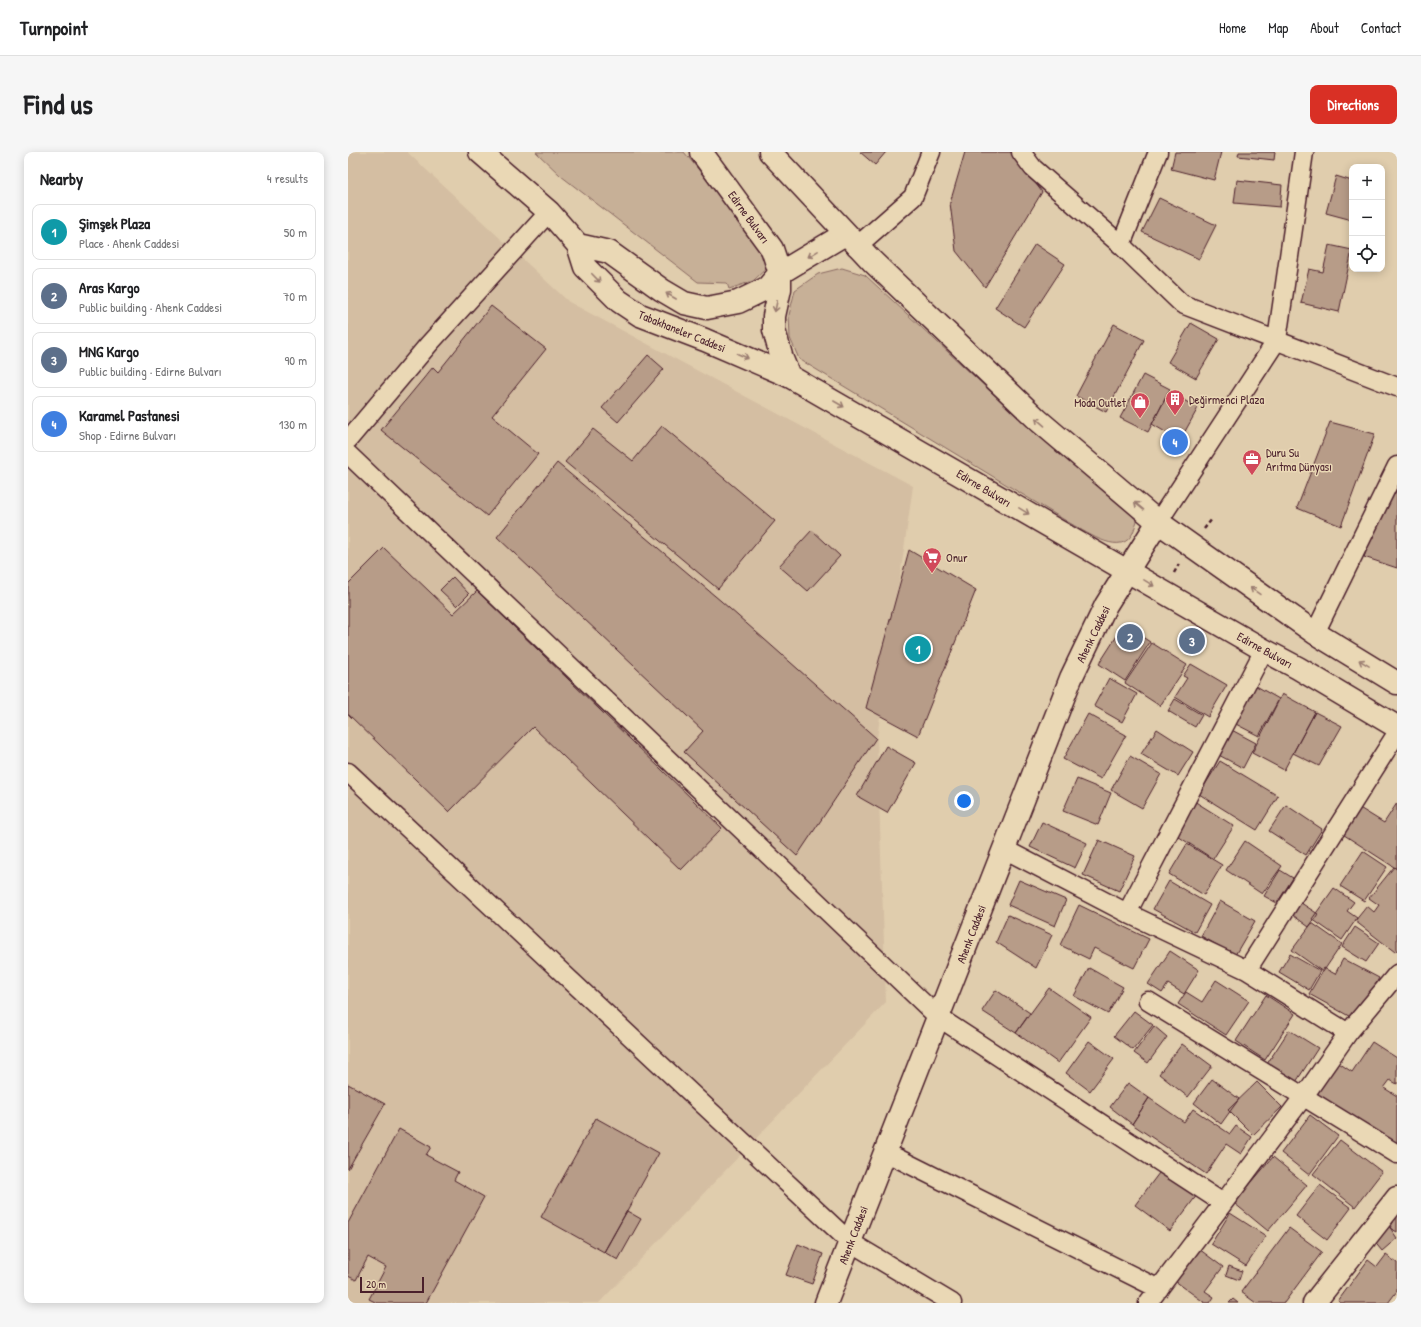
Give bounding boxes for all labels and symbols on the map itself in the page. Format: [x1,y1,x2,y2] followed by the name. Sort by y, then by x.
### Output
[724,187,774,247] street label: Edirne Bulvarı
[807,250,819,258] one-way arrow
[592,273,601,283] one-way arrow
[665,291,677,299] one-way arrow
[771,299,779,312] one-way arrow
[636,306,728,356] street label: Tabakhaneler Caddesi
[737,353,749,360] one-way arrow
[1164,388,1186,416] building icon: Değirmenci Plaza
[1129,391,1151,419] shop icon: Moda Outlet
[1189,391,1264,408] place label: Değirmenci Plaza
[1074,394,1127,411] place label: Moda Outlet
[833,401,845,409] one-way arrow
[1035,417,1046,426] one-way arrow
[1162,427,1188,457] pin: 4
[1266,444,1332,475] place label: Duru Su Arıtma Dünyası
[1241,448,1263,476] office icon: Duru Su Arıtma Dünyası
[953,465,1015,511] street label: Edirne Bulvarı
[1134,502,1145,511] one-way arrow
[1018,508,1030,516] one-way arrow
[921,546,943,574] supermarket icon: Onur
[946,549,968,566] place label: Onur
[1143,579,1155,587] one-way arrow
[1250,587,1261,595] one-way arrow
[1072,603,1114,665] street label: Ahenk Caddesi
[1117,622,1143,652] pin: 2
[1179,626,1205,656] pin: 3
[1234,628,1296,672] street label: Edirne Bulvarı
[905,634,931,664] pin: 1
[1358,658,1370,666] one-way arrow
[954,791,974,811] your location
[952,902,990,966] street label: Ahenk Caddesi
[834,1203,872,1267] street label: Ahenk Caddesi
[360,1275,424,1294] scale bar

